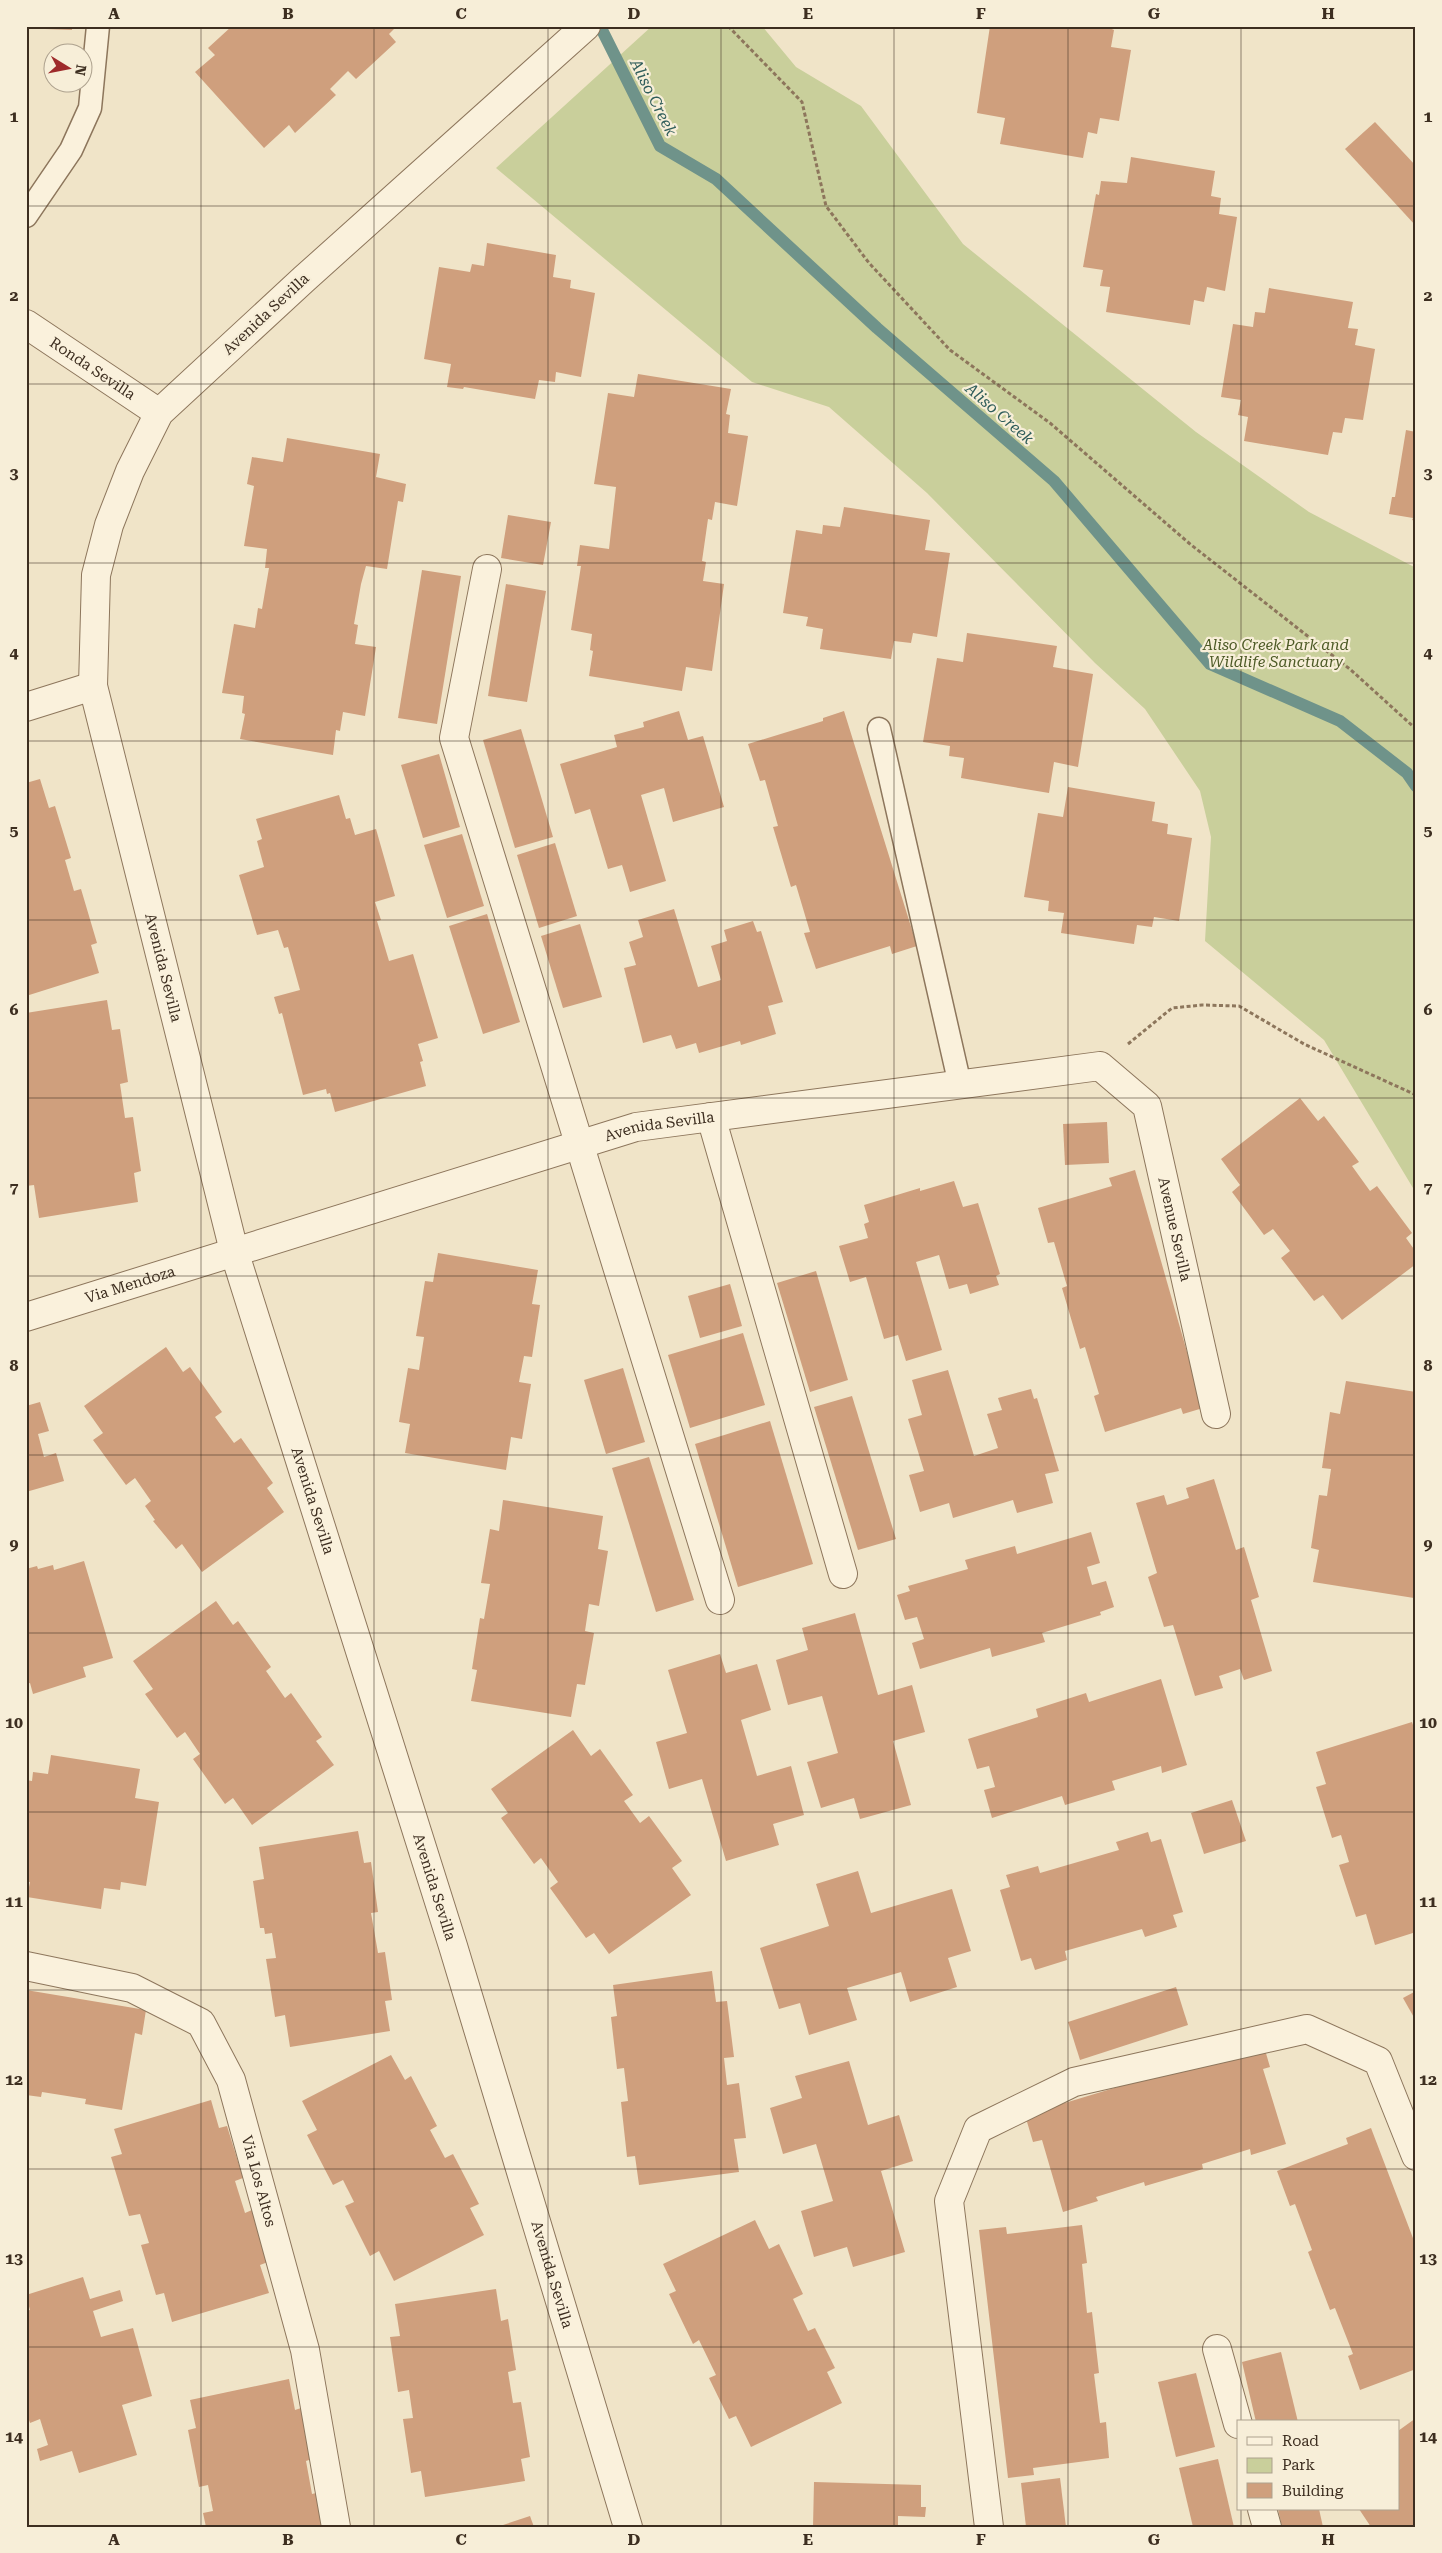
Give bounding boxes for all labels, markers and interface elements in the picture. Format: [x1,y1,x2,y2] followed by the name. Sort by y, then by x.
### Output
[108,4,120,23] text: A
[282,4,294,23] text: B
[455,4,467,23] text: C
[628,4,641,23] text: D
[803,4,813,23] text: E
[976,4,986,23] text: F
[1148,4,1161,23] text: G
[1321,4,1335,23] text: H
[42,42,92,92] north arrow
[626,55,681,139] water label: Aliso Creek
[72,64,90,77] text: N
[10,107,19,126] text: 1
[1424,107,1433,126] text: 1
[219,270,313,358] street label: Avenida Sevilla
[10,286,19,305] text: 2
[1424,286,1433,305] text: 2
[46,333,139,404] street label: Ronda Sevilla
[961,378,1038,448] water label: Aliso Creek
[10,464,19,483] text: 3
[1424,464,1433,483] text: 3
[1202,636,1349,671] park label: Aliso Creek Park and Wildlife Sanctuary
[10,643,19,662] text: 4
[1424,643,1433,662] text: 4
[10,821,19,840] text: 5
[1424,821,1433,840] text: 5
[141,911,185,1024] street label: Avenida Sevilla
[10,1000,19,1019] text: 6
[1424,1000,1433,1019] text: 6
[602,1108,715,1145] street label: Avenida Sevilla
[1154,1176,1195,1283] street label: Avenue Sevilla
[10,1178,19,1197] text: 7
[1424,1178,1433,1197] text: 7
[83,1262,177,1307] street label: Via Mendoza
[10,1356,19,1375] text: 8
[1424,1356,1433,1375] text: 8
[287,1445,338,1557] street label: Avenida Sevilla
[10,1535,19,1554] text: 9
[1424,1535,1433,1554] text: 9
[5,1713,23,1732] text: 10
[1419,1713,1437,1732] text: 10
[409,1831,460,1943] street label: Avenida Sevilla
[5,1892,23,1911] text: 11
[1419,1892,1437,1911] text: 11
[5,2070,23,2089] text: 12
[1419,2070,1437,2089] text: 12
[238,2134,280,2229] street label: Via Los Altos
[527,2219,577,2331] street label: Avenida Sevilla
[5,2249,23,2268] text: 13
[1419,2249,1437,2268] text: 13
[1237,2420,1400,2510] legend
[5,2427,23,2446] text: 14
[1419,2427,1437,2446] text: 14
[1282,2432,1319,2450] text: Road
[1282,2456,1316,2474] text: Park
[1282,2482,1344,2500] text: Building
[108,2530,120,2549] text: A
[282,2530,294,2549] text: B
[455,2530,467,2549] text: C
[628,2530,641,2549] text: D
[803,2530,813,2549] text: E
[976,2530,986,2549] text: F
[1148,2530,1161,2549] text: G
[1321,2530,1335,2549] text: H

